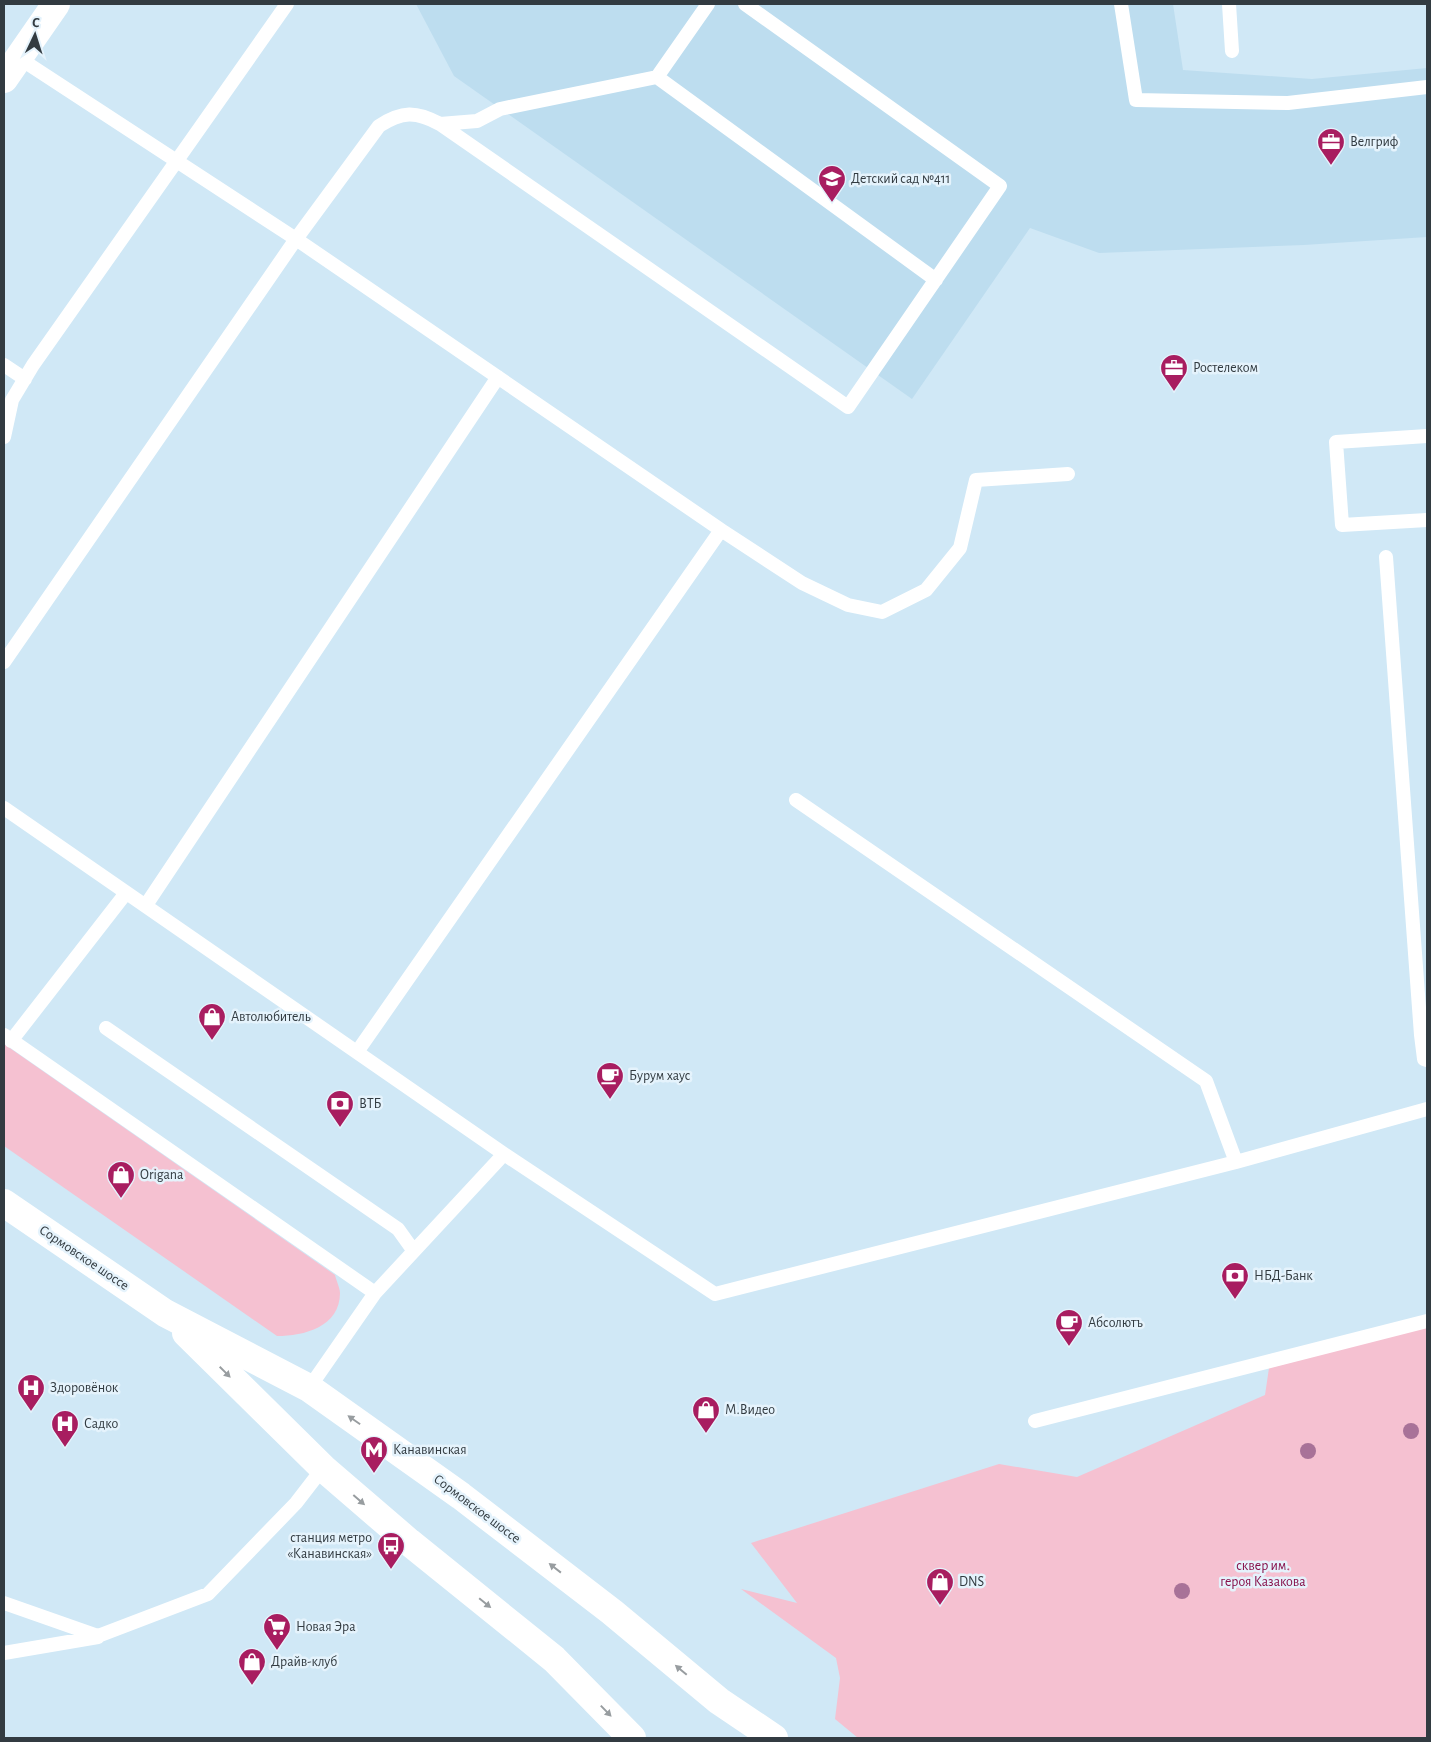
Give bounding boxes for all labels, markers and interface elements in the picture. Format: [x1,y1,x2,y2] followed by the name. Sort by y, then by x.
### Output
[10,10,60,60] north arrow
[31,16,40,30] text: С
[1316,127,1346,166] office icon: Велгриф
[1350,135,1398,149] place label: Велгриф
[817,164,847,203] school or university icon: Детский сад №411
[851,172,950,186] place label: Детский сад №411
[1159,353,1189,392] office icon: Ростелеком
[1193,361,1258,375] place label: Ростелеком
[197,1002,227,1041] shop icon: Автолюбитель
[231,1010,311,1024] place label: Автолюбитель
[595,1061,625,1100] cafe icon: Бурум хаус
[629,1069,691,1083] place label: Бурум хаус
[325,1089,355,1128] bank icon: ВТБ
[359,1097,382,1111] place label: ВТБ
[106,1160,136,1199] shop icon: Origana
[140,1168,184,1182] place label: Origana
[37,1223,131,1293] street label: Сормовское шоссе
[1220,1261,1250,1300] bank icon: НБД-Банк
[1254,1269,1313,1283] place label: НБД-Банк
[1054,1308,1084,1347] cafe icon: Абсолютъ
[1088,1316,1143,1330] place label: Абсолютъ
[219,1365,231,1377] one-way arrow
[16,1373,46,1412] hospital icon: Здоровёнок
[50,1381,119,1395] place label: Здоровёнок
[691,1395,721,1434] shop icon: М.Видео
[725,1403,775,1417] place label: М.Видео
[50,1409,80,1448] hospital icon: Садко
[347,1415,360,1425] one-way arrow
[84,1417,118,1431] place label: Садко
[359,1435,389,1474] metro station icon: Канавинская
[393,1443,467,1457] place label: Канавинская
[431,1472,523,1546] street label: Сормовское шоссе
[353,1494,366,1505] one-way arrow
[287,1531,372,1561] place label: станция метро «Канавинская»
[376,1531,406,1570] bus stop icon: станция метро «Канавинская»
[1220,1559,1306,1589] park label: сквер им. героя Казакова
[549,1562,562,1573] one-way arrow
[925,1567,955,1606] shop icon: DNS
[959,1575,984,1589] place label: DNS
[478,1598,491,1609] one-way arrow
[262,1612,292,1651] supermarket icon: Новая Эра
[296,1620,356,1634] place label: Новая Эра
[237,1647,267,1686] shop icon: Драйв-клуб
[271,1655,337,1669] place label: Драйв-клуб
[676,1664,688,1676] one-way arrow
[600,1705,612,1717] one-way arrow

